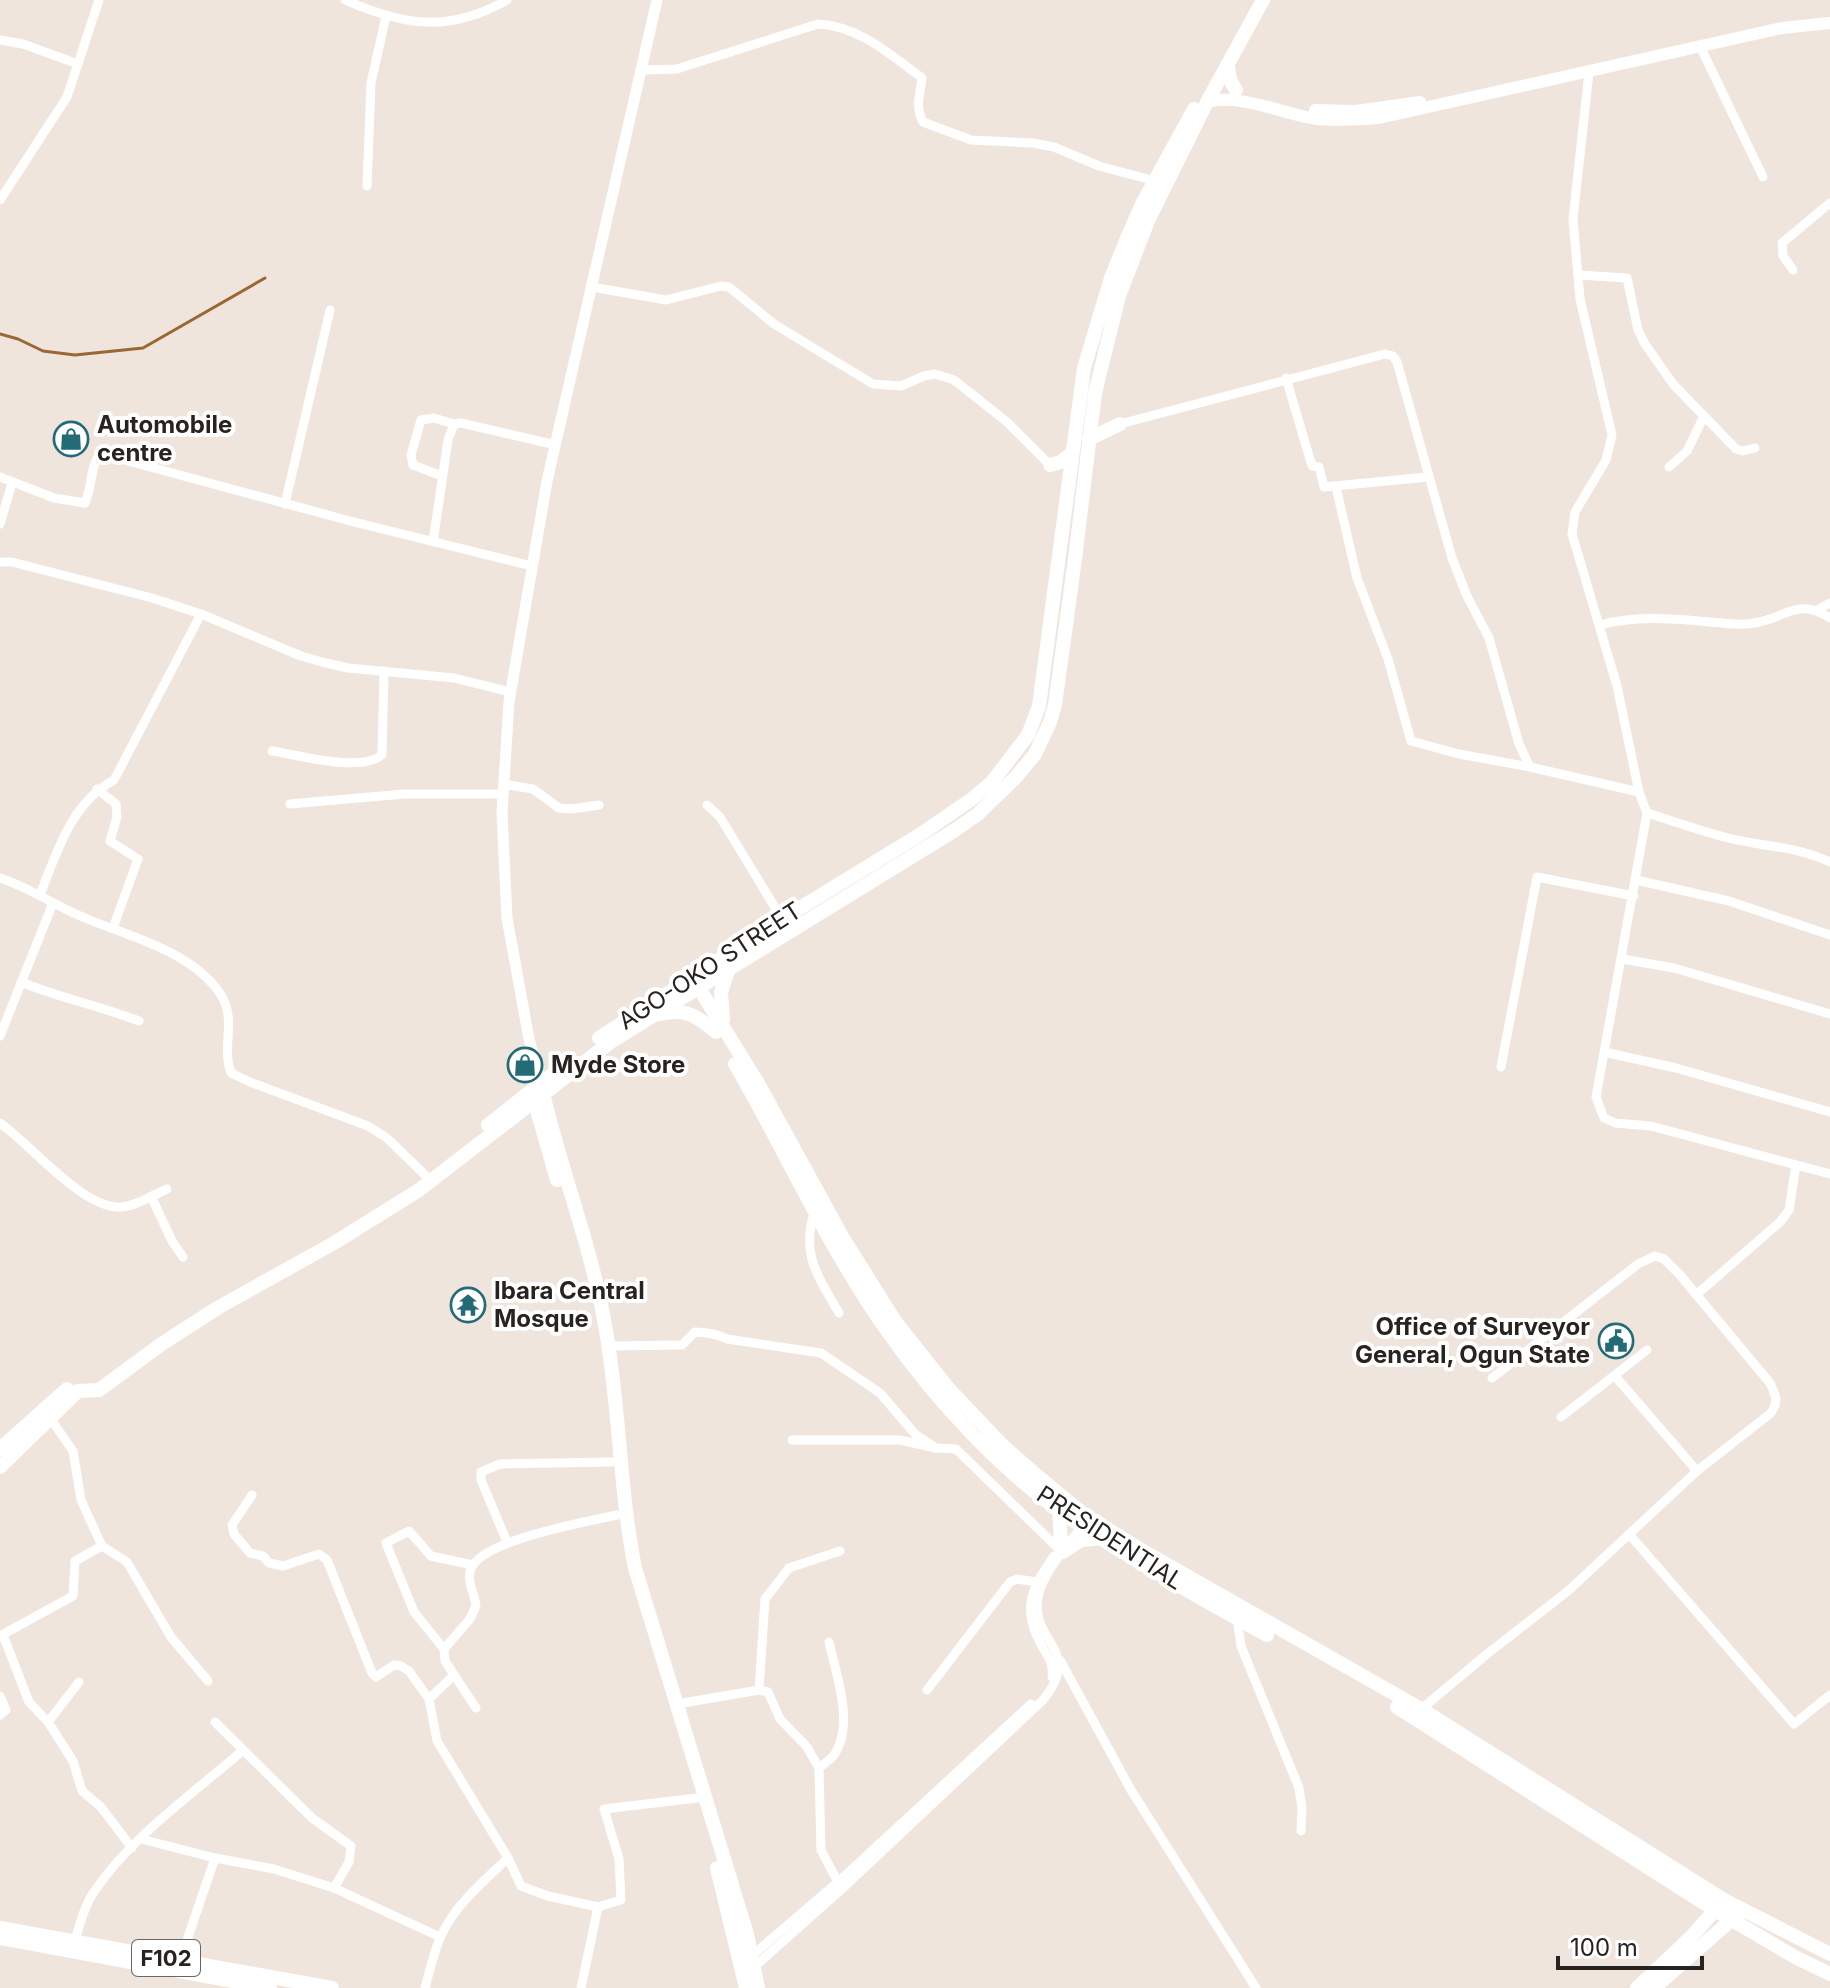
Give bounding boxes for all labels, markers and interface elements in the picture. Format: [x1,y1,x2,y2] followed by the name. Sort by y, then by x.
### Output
[97,410,232,467] place label: Automobile centre
[52,420,90,458] shop icon: Automobile centre
[613,896,807,1036] street label: AGO-OKO STREET
[506,1046,544,1084] shop icon: Myde Store
[551,1050,685,1079] place label: Myde Store
[494,1276,645,1333] place label: Ibara Central Mosque
[449,1286,487,1324] temple icon: Ibara Central Mosque
[1355,1312,1590,1369] place label: Office of Surveyor General, Ogun State
[1597,1322,1635,1360] public building icon: Office of Surveyor General, Ogun State
[1032,1479,1189,1596] street label: PRESIDENTIAL
[1558,1920,1702,1970] scale bar
[1570,1933,1638,1962] text: 100 m
[132,1940,200,1976] road number: F102

